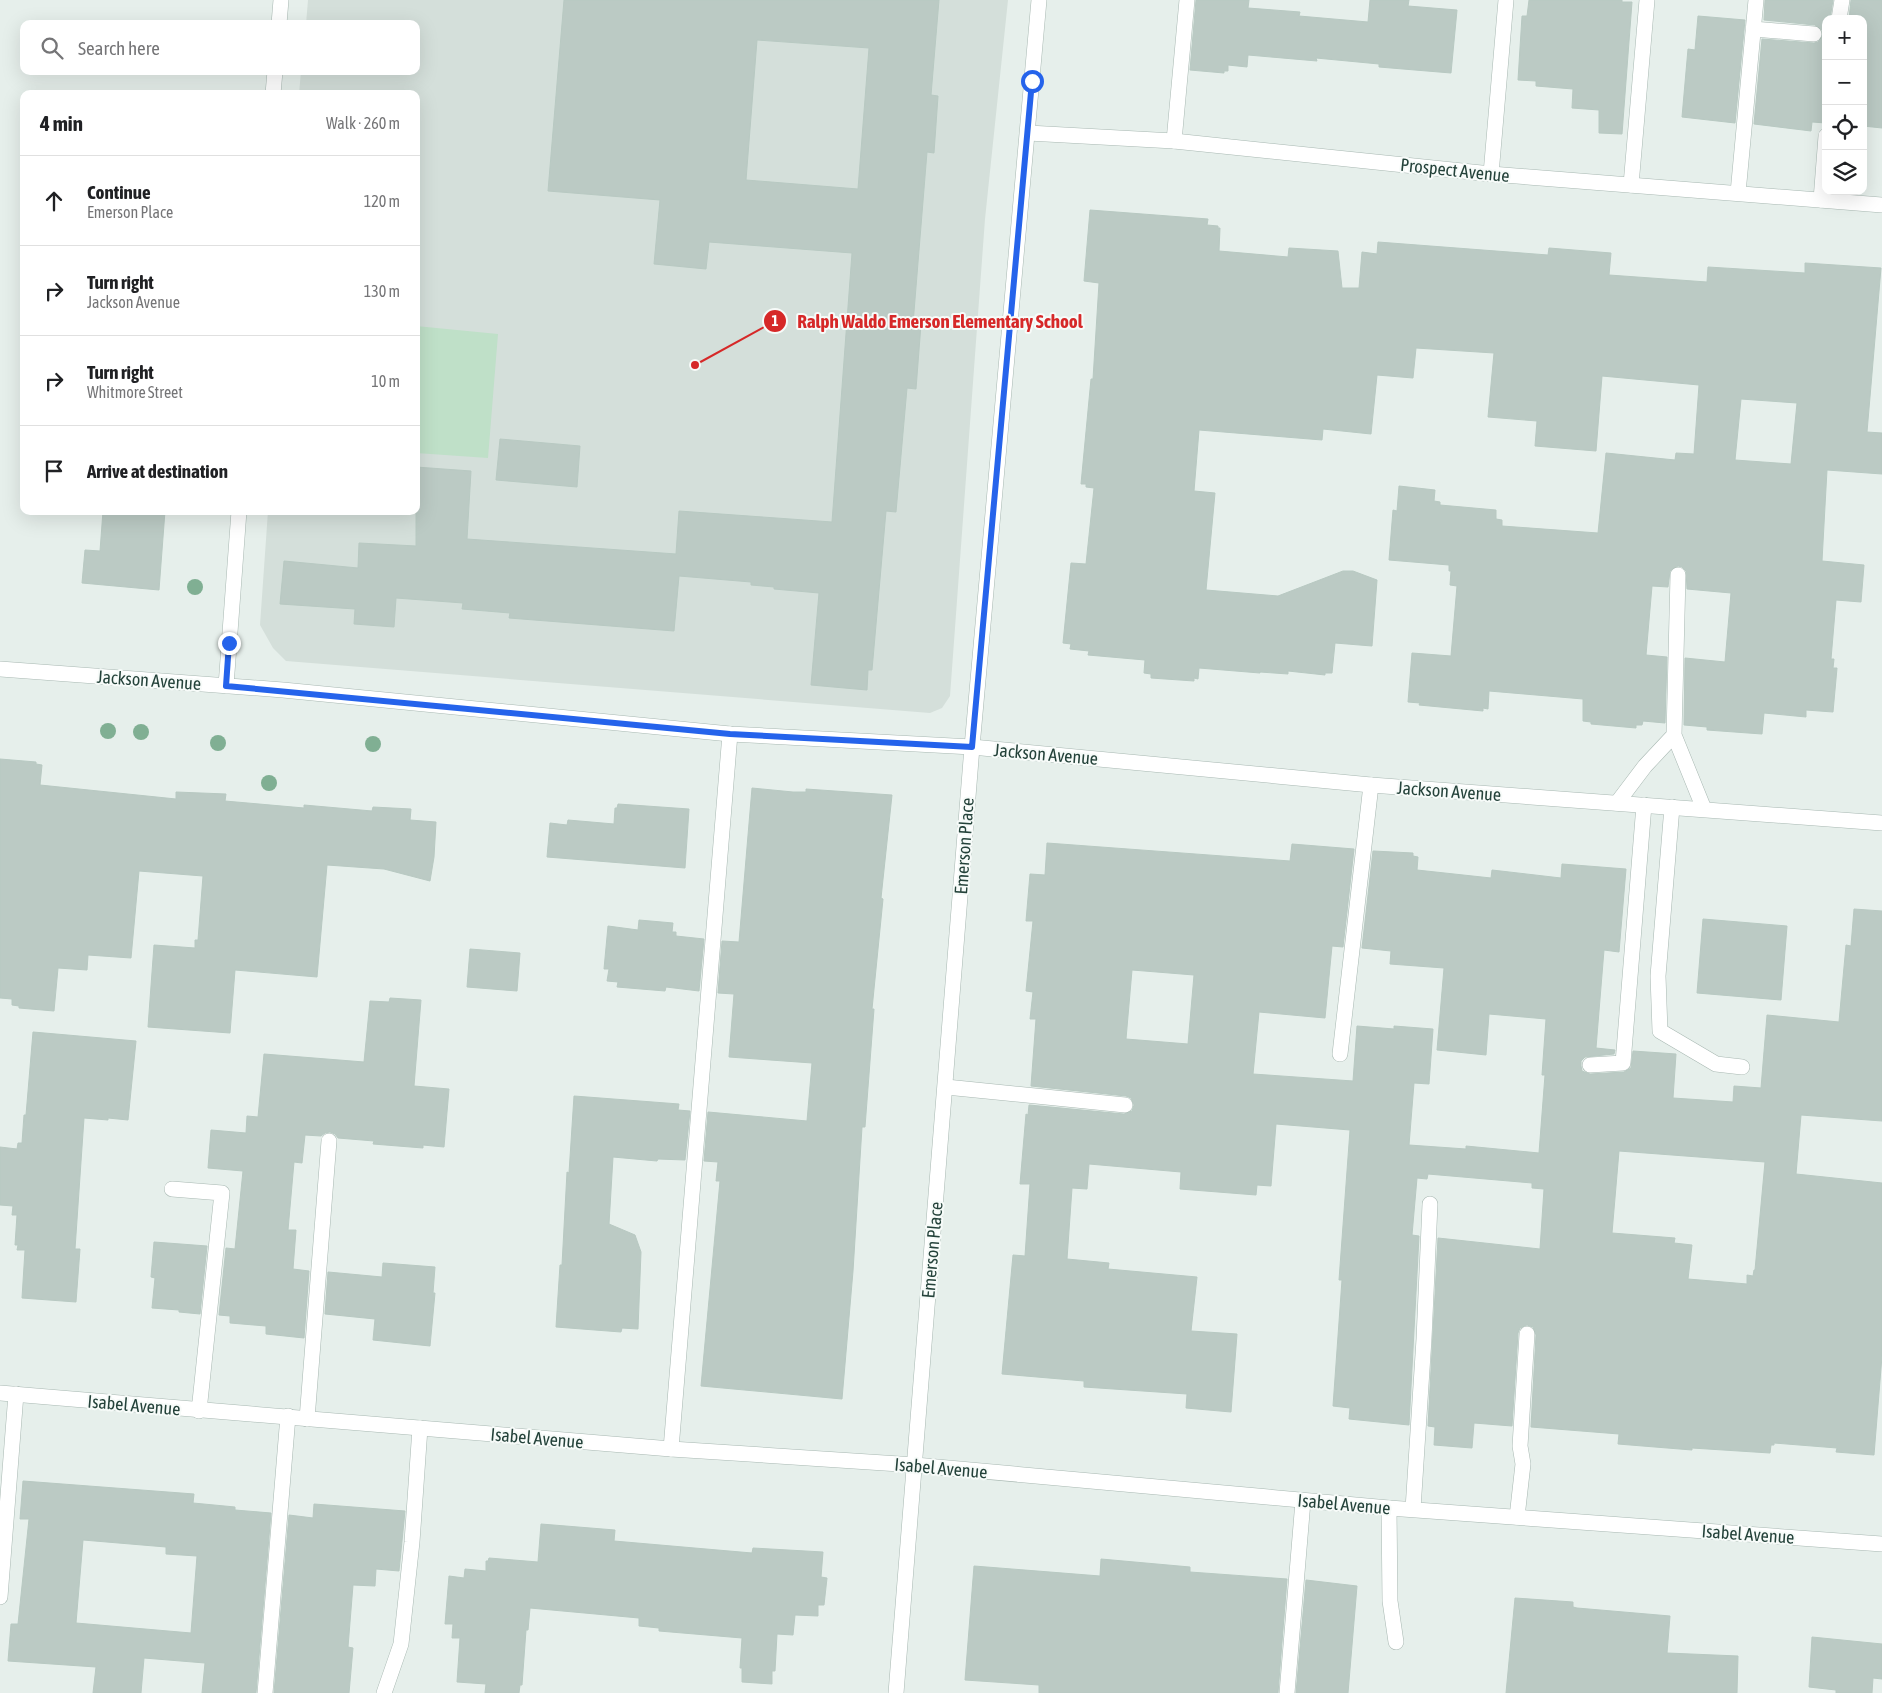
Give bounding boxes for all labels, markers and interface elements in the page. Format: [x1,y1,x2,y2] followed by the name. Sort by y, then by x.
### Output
[1822,15,1867,195] map controls
[1822,15,1867,60] button: +
[20,20,420,75] search box
[38,34,66,62] icon: search
[78,37,160,59] text: Search here
[1822,60,1867,105] button: −
[1021,70,1044,93] route start
[1822,105,1867,150] button: locate
[40,111,83,135] text: 4 min
[326,114,400,132] text: Walk · 260 m
[1822,150,1867,195] button: layers
[1399,154,1511,186] street label: Prospect Avenue
[87,181,151,203] text: Continue
[40,187,68,215] icon: ahead
[364,192,400,210] text: 120 m
[87,203,173,221] text: Emerson Place
[87,271,154,293] text: Turn right
[40,277,68,305] icon: right
[364,282,400,300] text: 130 m
[87,293,180,311] text: Jackson Avenue
[762,304,1093,338] callout: Ralph Waldo Emerson Elementary School
[797,310,1084,332] text: Ralph Waldo Emerson Elementary School
[771,312,779,329] text: 1
[87,361,154,383] text: Turn right
[40,367,68,395] icon: right
[371,372,400,390] text: 10 m
[87,383,183,401] text: Whitmore Street
[40,457,68,485] icon: arrive
[87,460,228,482] text: Arrive at destination
[218,632,241,655] route end
[96,666,202,694] street label: Jackson Avenue
[993,739,1099,769] street label: Jackson Avenue
[1396,777,1502,805] street label: Jackson Avenue
[950,797,978,895] street label: Emerson Place
[917,1201,947,1299] street label: Emerson Place
[87,1390,181,1420] street label: Isabel Avenue
[490,1423,584,1453] street label: Isabel Avenue
[894,1453,988,1483] street label: Isabel Avenue
[1297,1489,1391,1519] street label: Isabel Avenue
[1701,1520,1795,1548] street label: Isabel Avenue

